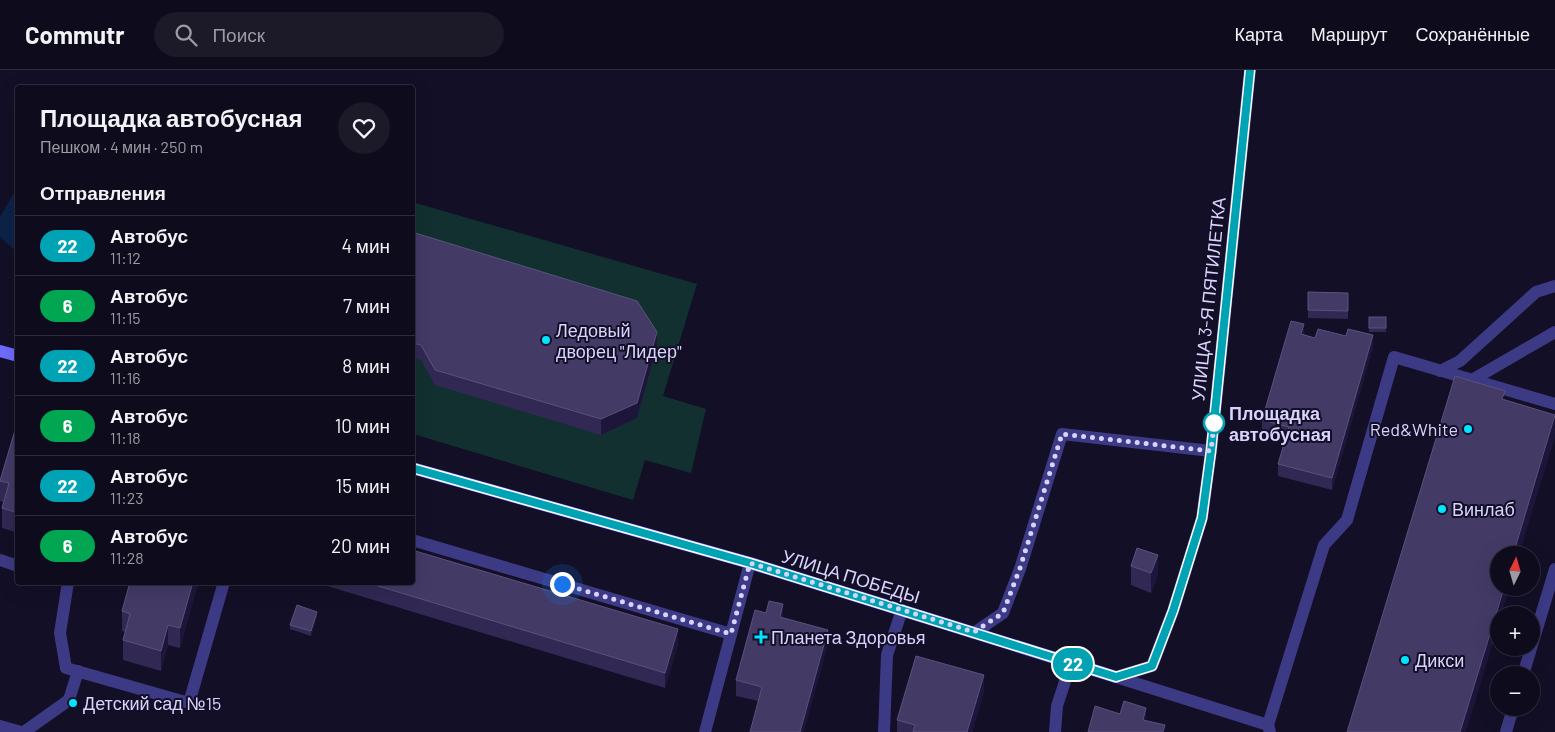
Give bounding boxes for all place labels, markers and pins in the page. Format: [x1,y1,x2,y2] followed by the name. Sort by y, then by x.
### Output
[556,319,682,362] place label: Ледовый дворец "Лидер"
[540,334,552,346] marker: Ледовый дворец "Лидер"
[1229,402,1331,445] place label: Площадка автобусная
[1203,412,1225,434] marker: Площадка автобусная
[1370,418,1458,440] place label: Red&White
[1462,423,1474,435] marker: Red&White
[1452,498,1515,520] place label: Винлаб
[1436,503,1448,515] marker: Винлаб
[771,626,926,648] place label: Планета Здоровья
[755,631,767,643] marker: Планета Здоровья
[1415,649,1464,671] place label: Дикси
[1399,654,1411,666] marker: Дикси
[83,692,221,714] place label: Детский сад №15
[67,697,79,709] marker: Детский сад №15

